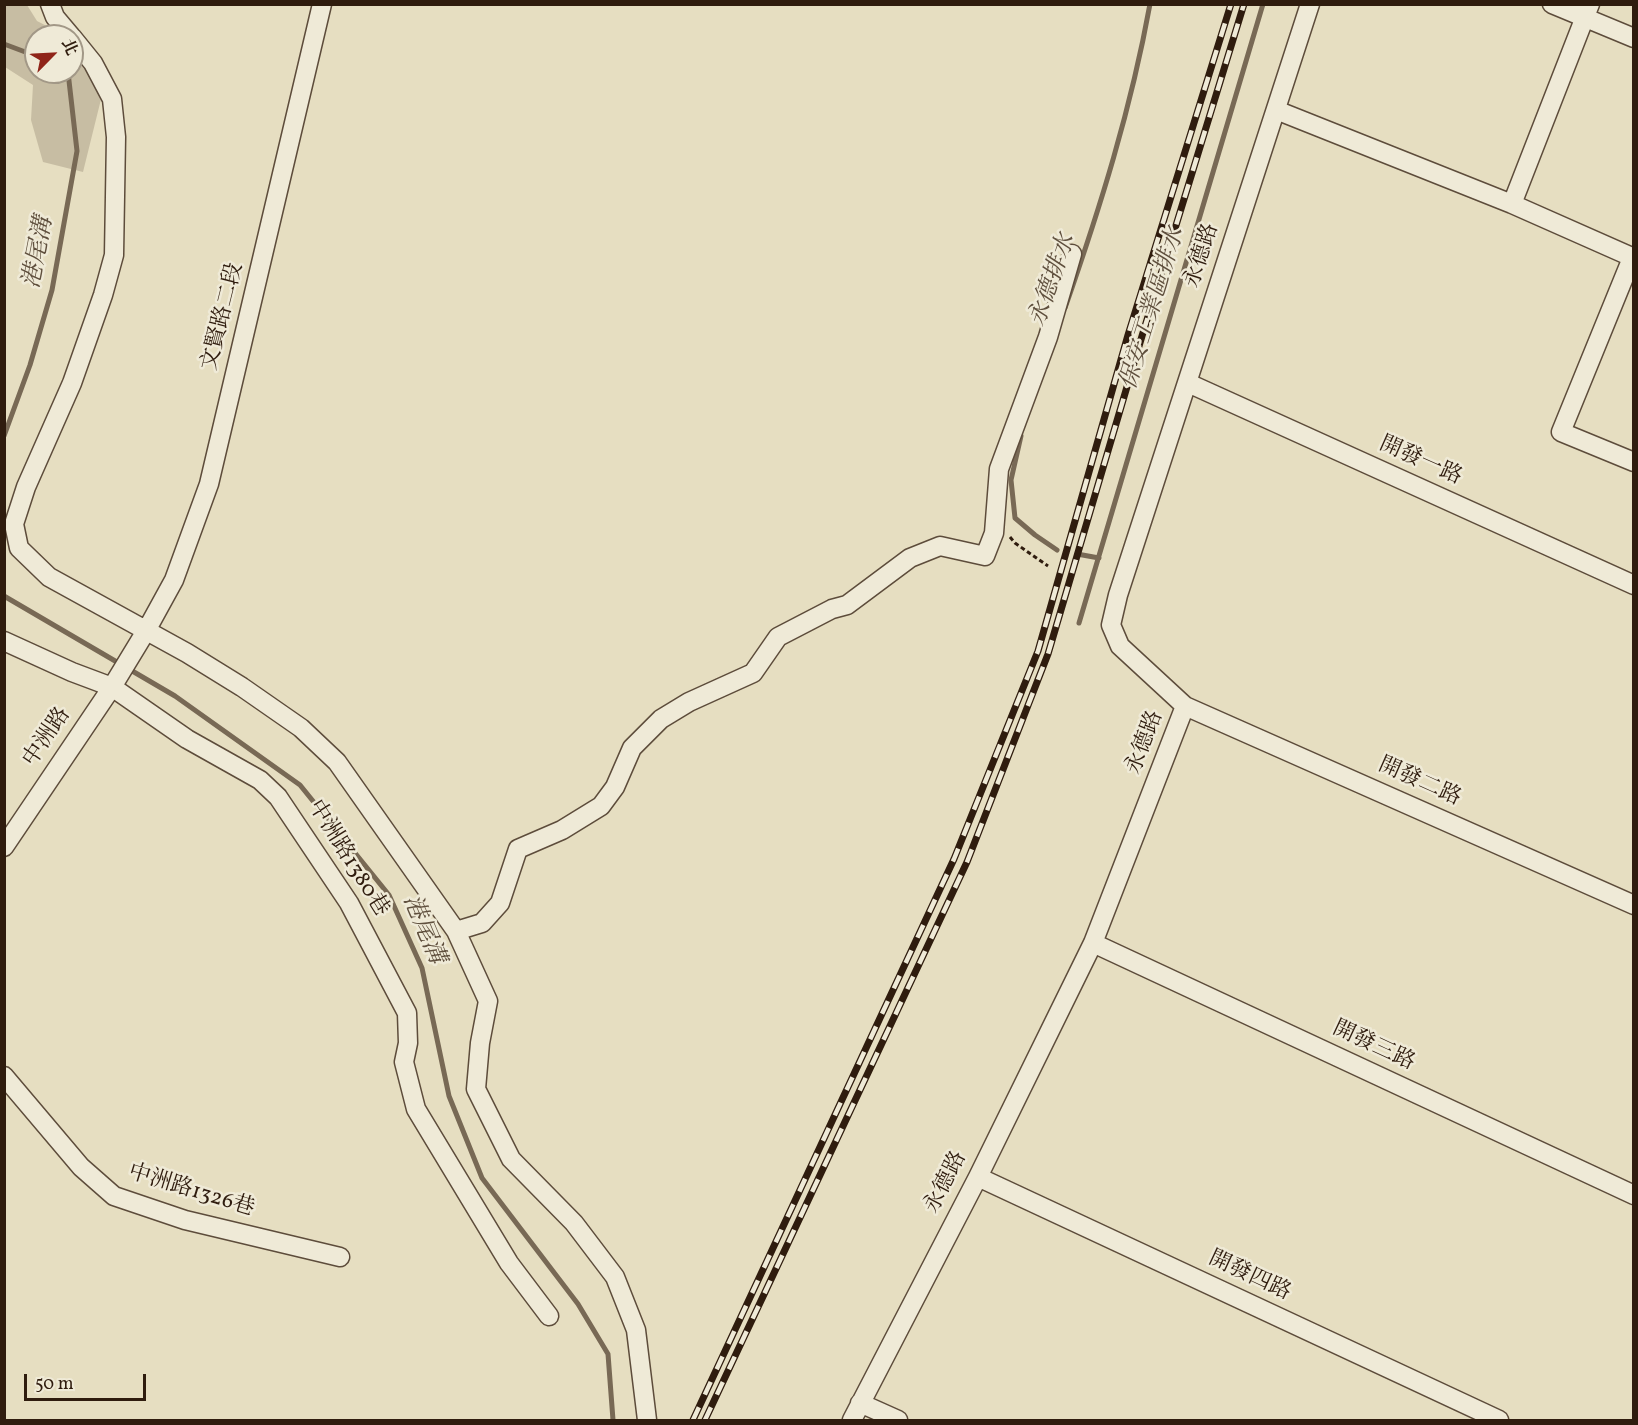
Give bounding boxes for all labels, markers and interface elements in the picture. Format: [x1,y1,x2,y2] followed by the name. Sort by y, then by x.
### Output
[24,24,84,84] north arrow
[55,36,82,59] text: 北
[19,215,61,291] water label: 港尾溝
[1180,221,1226,291] street label: 永德路
[1116,224,1192,394] water label: 保安工業區排水
[1025,231,1083,331] water label: 永德排水
[198,260,250,374] street label: 文賢路二段
[1374,432,1466,492] street label: 開發一路
[19,703,77,773] street label: 中洲路
[1122,707,1170,779] street label: 永德路
[1373,753,1465,813] street label: 開發二路
[301,796,393,922] street label: 中洲路1380巷
[395,891,449,969] water label: 港尾溝
[1328,1016,1418,1078] street label: 開發三路
[920,1148,974,1218] street label: 永德路
[125,1160,257,1224] street label: 中洲路1326巷
[1204,1246,1294,1308] street label: 開發四路
[27,1362,148,1400] scale bar
[35,1372,74,1397] text: 50 m

